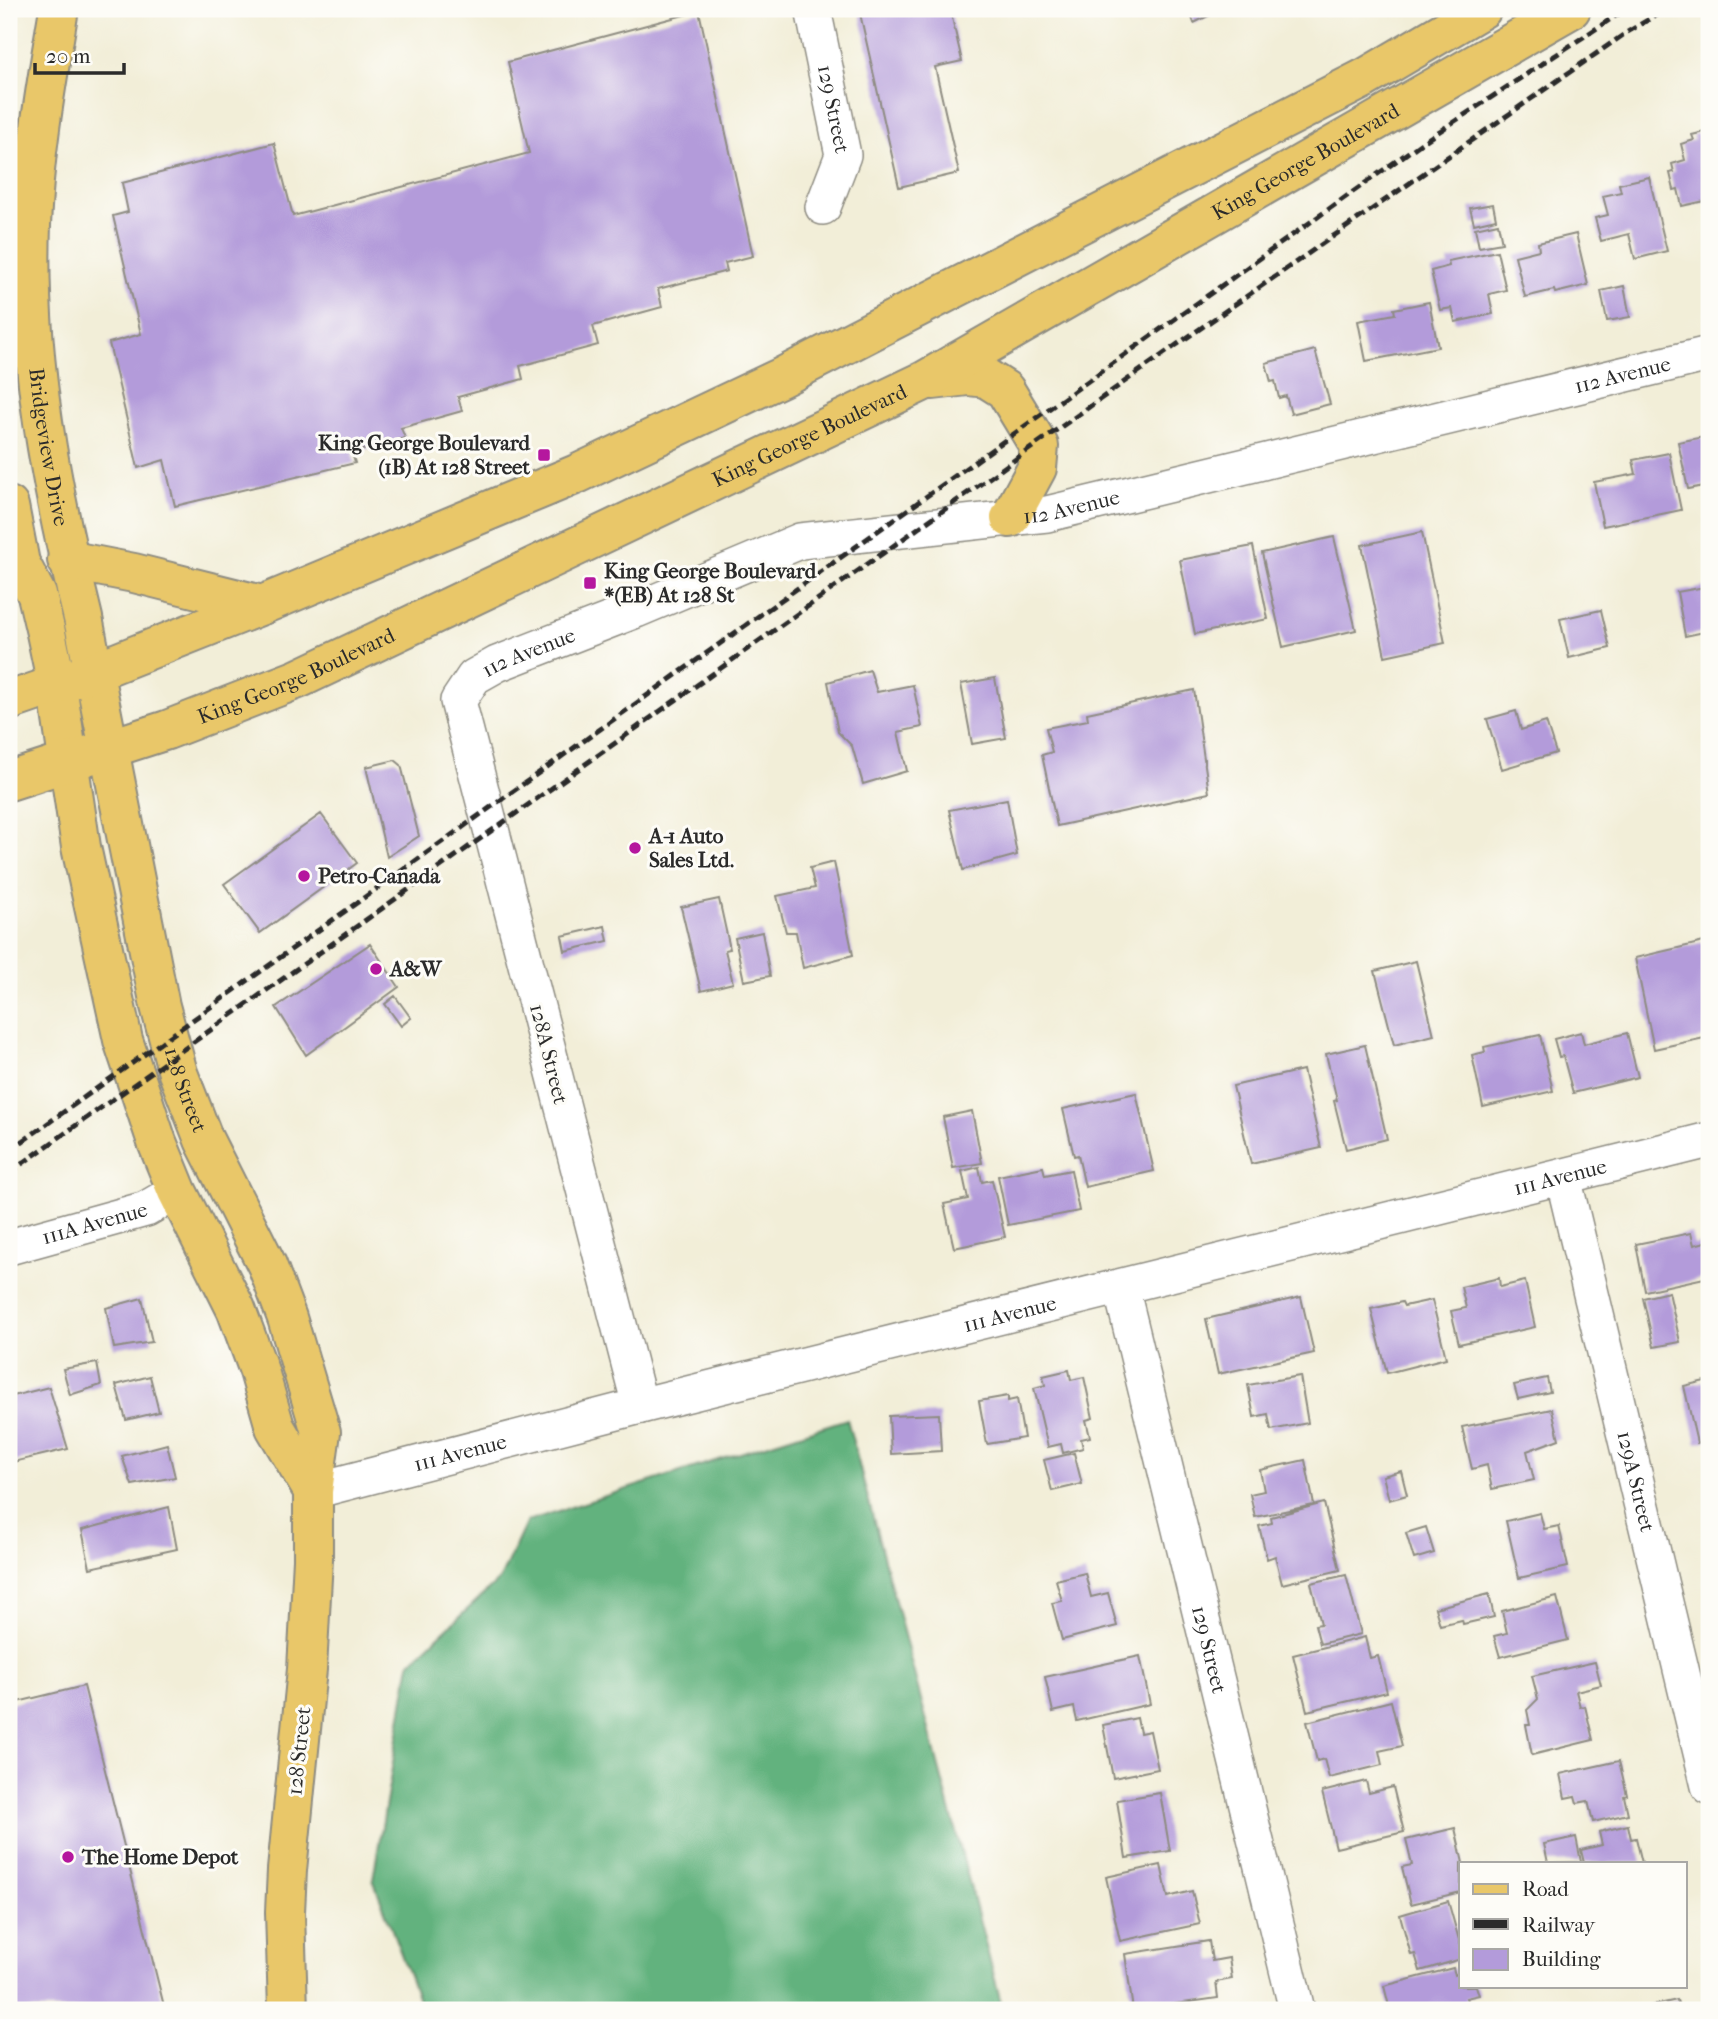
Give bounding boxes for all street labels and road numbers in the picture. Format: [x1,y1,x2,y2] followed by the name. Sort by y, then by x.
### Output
[813,63,854,156] street label: 129 Street
[1208,98,1404,225] street label: King George Boulevard
[1572,352,1673,398] street label: 112 Avenue
[24,367,73,528] street label: Bridgeview Drive
[708,379,911,492] street label: King George Boulevard
[1022,485,1122,529] street label: 112 Avenue
[194,623,399,729] street label: King George Boulevard
[478,623,578,682] street label: 112 Avenue
[525,1001,573,1107] street label: 128A Street
[160,1045,212,1136] street label: 128 Street
[1511,1154,1609,1200] street label: 111 Avenue
[39,1197,150,1249] street label: 111A Avenue
[961,1291,1059,1337] street label: 111 Avenue
[411,1429,509,1476] street label: 111 Avenue
[1612,1429,1660,1535] street label: 129A Street
[1187,1603,1232,1696] street label: 129 Street
[282,1705,316,1796] street label: 128 Street

